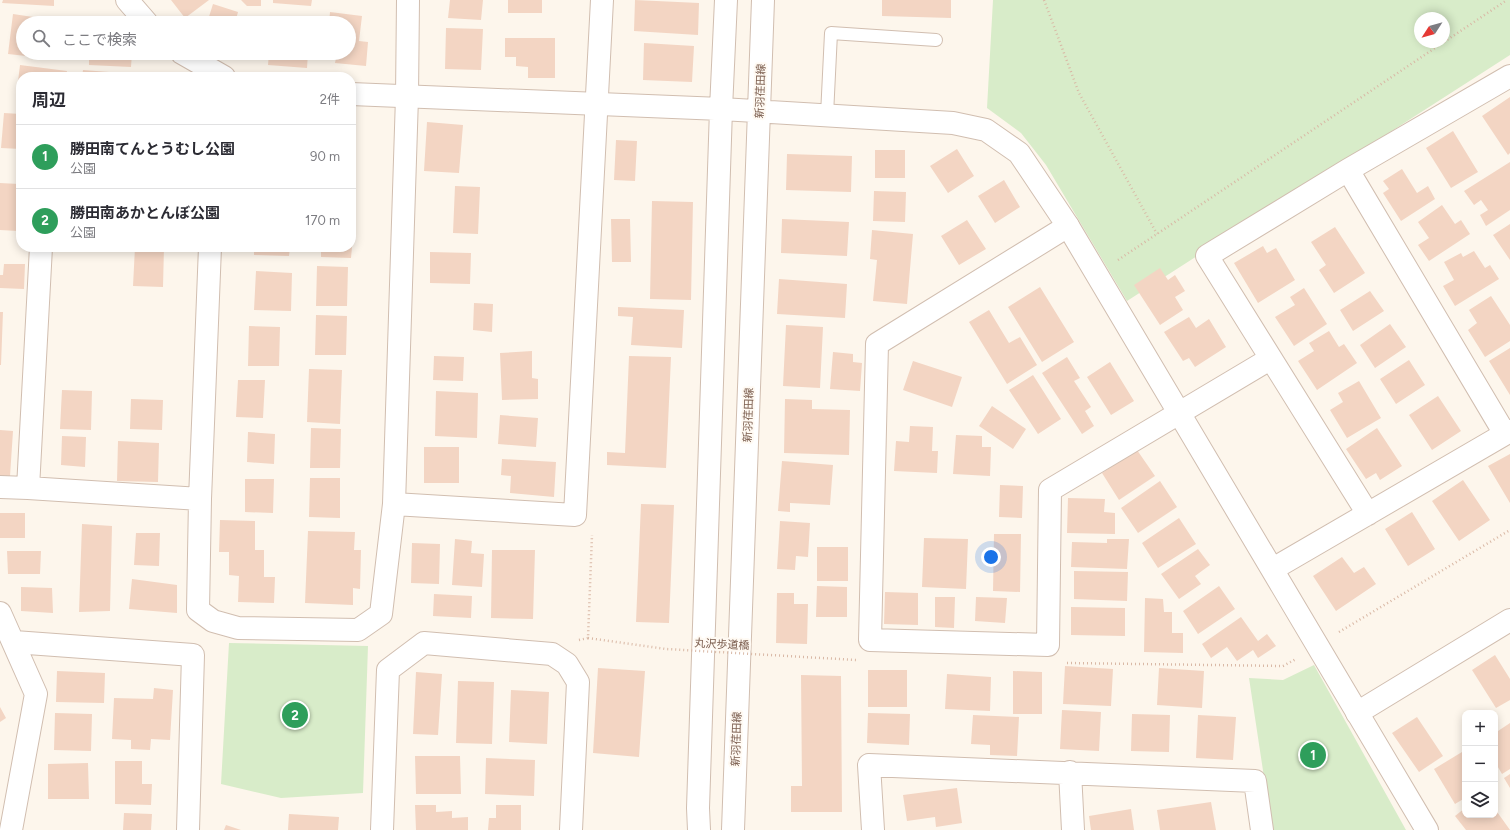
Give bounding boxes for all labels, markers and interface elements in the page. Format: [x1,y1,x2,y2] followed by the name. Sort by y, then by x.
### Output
[1414,12,1450,48] north arrow
[16,16,356,60] search box
[30,27,52,49] icon: search
[62,31,137,49] text: ここで検索
[753,63,768,119] street label: 新羽荏田線
[32,90,66,110] text: 周辺
[320,92,340,107] text: 2件
[70,140,235,158] text: 勝田南てんとうむし公園
[42,149,48,164] text: 1
[310,149,340,164] text: 90 m
[70,161,96,176] text: 公園
[70,204,220,222] text: 勝田南あかとんぼ公園
[41,213,49,228] text: 2
[305,213,340,228] text: 170 m
[70,225,96,240] text: 公園
[741,387,756,443] street label: 新羽荏田線
[981,547,1001,567] your location
[694,637,750,652] street label: 丸沢歩道橋
[282,700,308,730] pin: 2
[1462,710,1498,818] map controls
[1462,710,1498,746] button: +
[729,711,744,767] street label: 新羽荏田線
[1300,740,1326,770] pin: 1
[1462,746,1498,782] button: −
[1462,782,1498,818] button: layers

